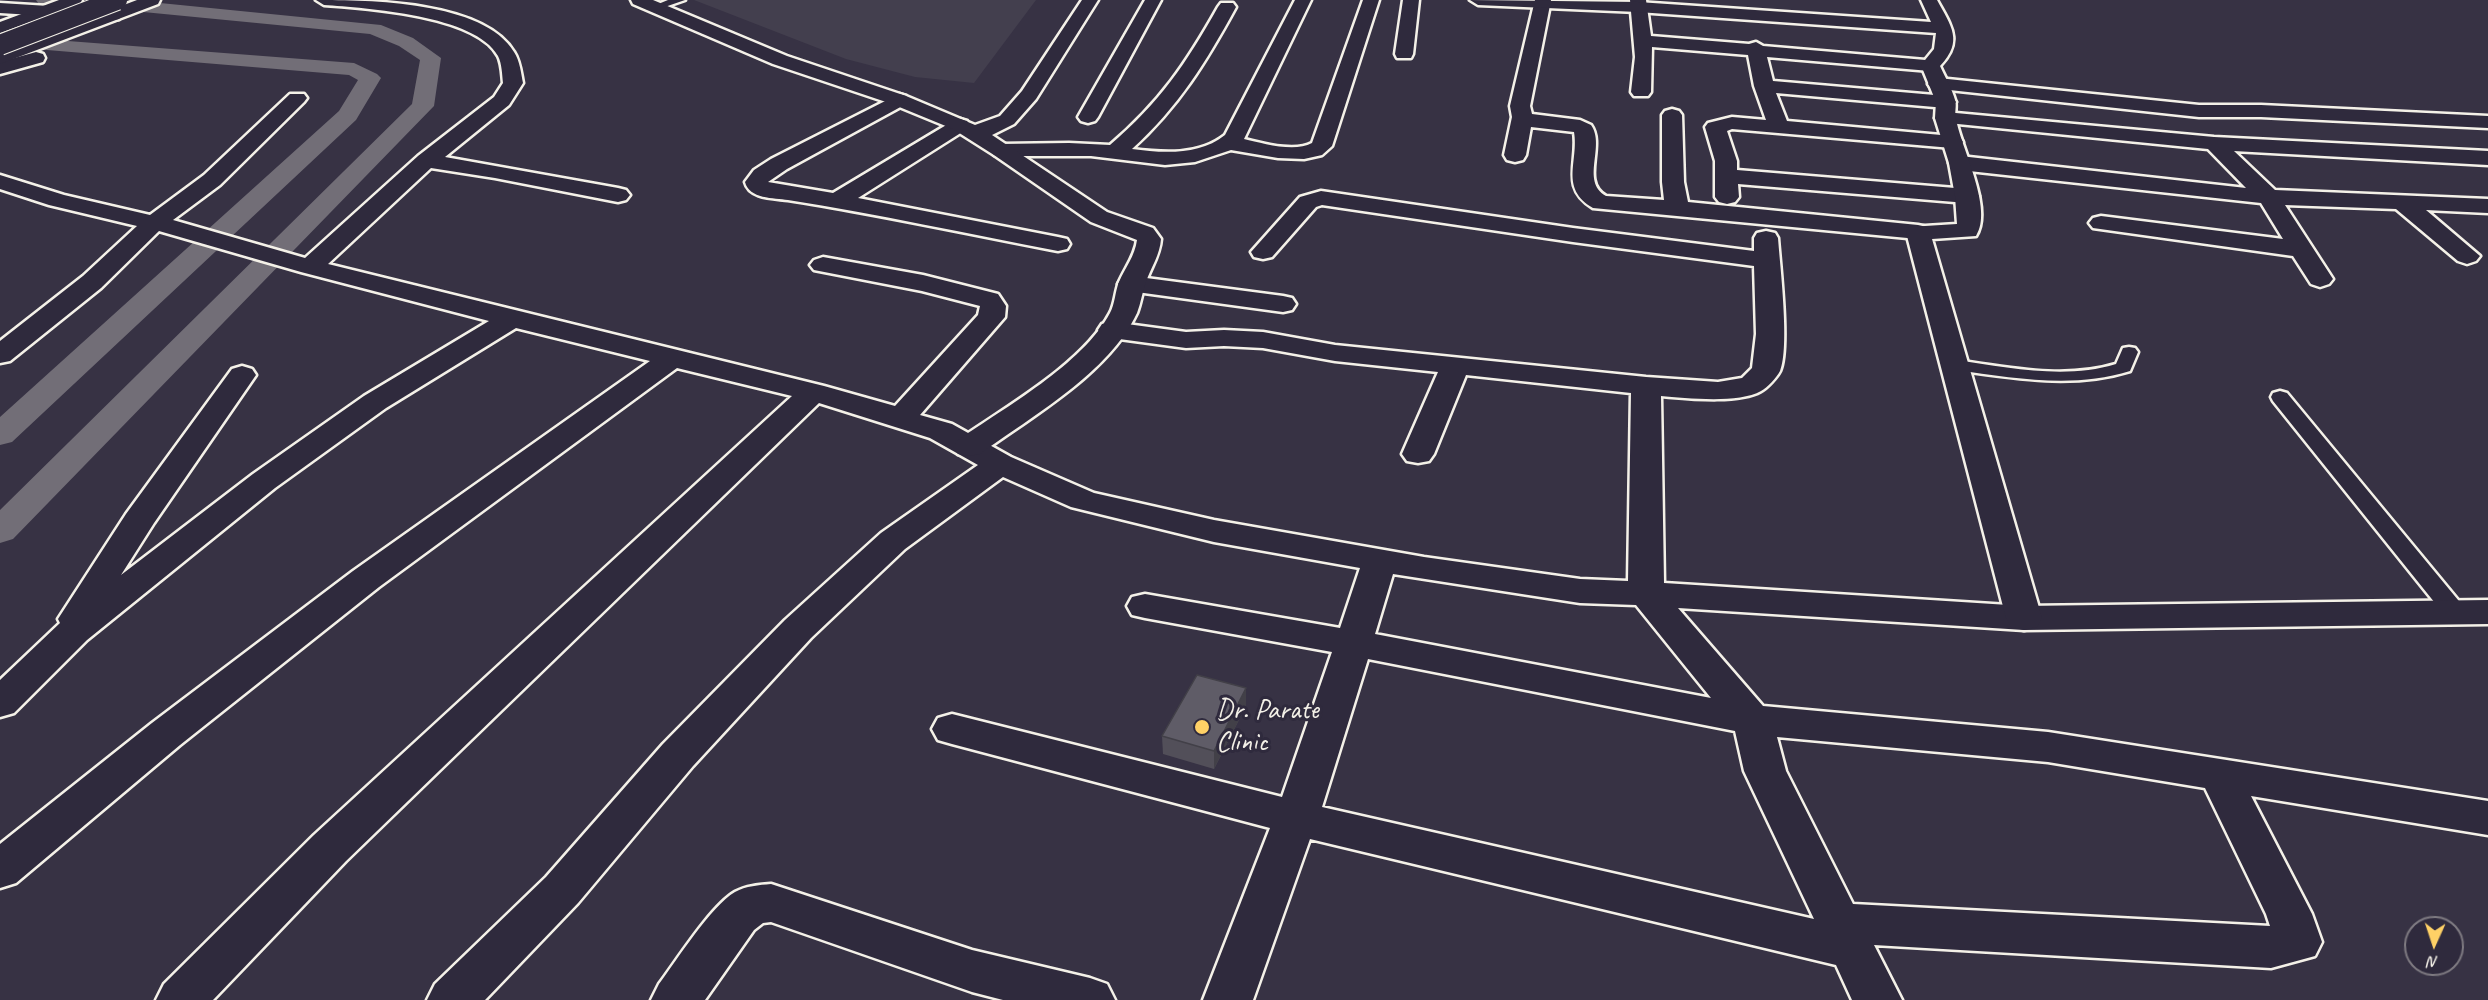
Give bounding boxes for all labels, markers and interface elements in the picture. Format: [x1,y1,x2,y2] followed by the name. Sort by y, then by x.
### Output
[1216,694,1319,760] place label: Dr. Parate Clinic
[1193,718,1211,736] marker: Dr. Parate Clinic
[2404,916,2464,976] north arrow
[2428,952,2439,972] text: N

